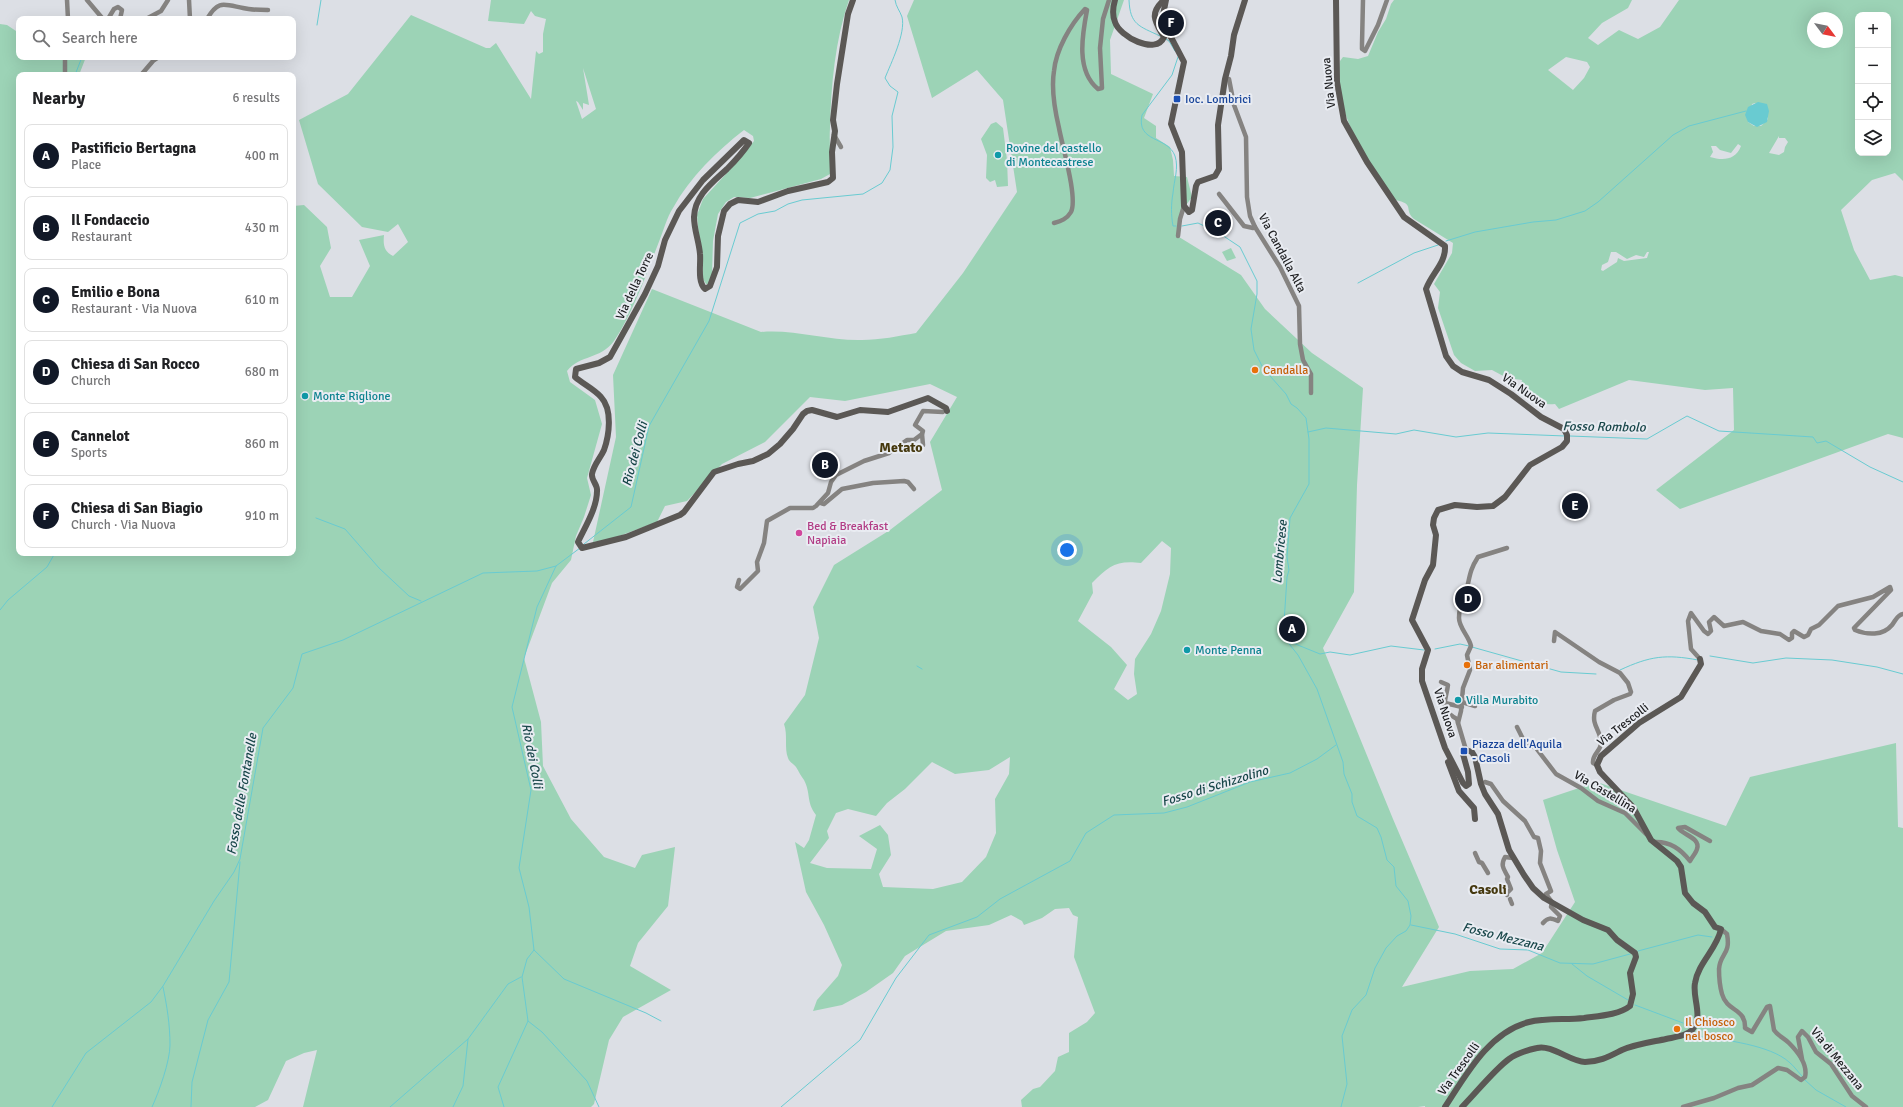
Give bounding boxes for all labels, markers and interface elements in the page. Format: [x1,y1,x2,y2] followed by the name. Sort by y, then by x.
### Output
[1158,8,1184,38] pin: F
[1807,12,1843,48] north arrow
[1855,12,1891,156] map controls
[1855,12,1891,48] button: +
[16,16,296,60] search box
[30,27,52,49] icon: search
[62,29,138,47] text: Search here
[1855,48,1891,84] button: −
[1319,57,1339,109] street label: Via Nuova
[1855,84,1891,120] button: locate
[32,88,85,109] text: Nearby
[232,90,280,106] text: 6 results
[1185,92,1251,107] place label: Ioc. Lombrici
[1172,94,1182,104] marker: Ioc. Lombrici
[1855,120,1891,156] button: layers
[71,139,196,157] text: Pastificio Bertagna
[1006,141,1102,170] place label: Rovine del castello di Montecastrese
[42,148,50,164] text: A
[245,148,279,164] text: 400 m
[993,150,1003,160] marker: Rovine del castello di Montecastrese
[71,157,101,173] text: Place
[1205,208,1231,238] pin: C
[71,211,150,229] text: Il Fondaccio
[1255,211,1309,295] street label: Via Candalla Alta
[42,220,50,236] text: B
[245,220,279,236] text: 430 m
[71,229,132,245] text: Restaurant
[613,250,657,322] street label: Via della Torre
[71,283,160,301] text: Emilio e Bona
[42,292,50,308] text: C
[245,292,279,308] text: 610 m
[71,301,197,317] text: Restaurant · Via Nuova
[71,355,200,373] text: Chiesa di San Rocco
[1263,363,1308,378] place label: Candalla
[42,364,50,380] text: D
[245,364,279,380] text: 680 m
[1250,365,1260,375] marker: Candalla
[1499,370,1549,412] street label: Via Nuova
[71,373,111,389] text: Church
[313,389,391,404] place label: Monte Riglione
[300,391,310,401] marker: Monte Riglione
[1562,418,1647,436] water label: Fosso Rombolo
[619,419,652,488] water label: Rio dei Colli
[71,427,130,445] text: Cannelot
[42,436,50,452] text: E
[245,436,279,452] text: 860 m
[879,439,923,456] district label: Metato
[71,445,107,461] text: Sports
[812,450,838,480] pin: B
[1562,491,1588,521] pin: E
[71,499,203,517] text: Chiesa di San Biagio
[43,508,49,524] text: F
[245,508,279,524] text: 910 m
[71,517,176,533] text: Church · Via Nuova
[1269,518,1291,584] water label: Lombricese
[807,519,888,548] place label: Bed & Breakfast Napiaia
[794,528,804,538] marker: Bed & Breakfast Napiaia
[1057,540,1077,560] your location
[1455,584,1481,614] pin: D
[1279,614,1305,644] pin: A
[1195,643,1262,658] place label: Monte Penna
[1182,645,1192,655] marker: Monte Penna
[1475,658,1548,673] place label: Bar alimentari
[1462,660,1472,670] marker: Bar alimentari
[1430,686,1460,740] street label: Via Nuova
[1466,693,1538,708] place label: Villa Murabito
[1453,695,1463,705] marker: Villa Murabito
[1594,700,1652,750] street label: Via Trescolli
[518,722,546,791] water label: Rio dei Colli
[223,731,261,856] water label: Fosso delle Fontanelle
[1472,737,1562,766] place label: Piazza dell'Aquila - Casoli
[1459,746,1469,756] marker: Piazza dell'Aquila - Casoli
[1160,762,1271,810] water label: Fosso di Schizzolino
[1571,767,1639,817] street label: Via Castellina
[1469,881,1507,898] district label: Casoli
[1461,919,1546,955] water label: Fosso Mezzana
[1685,1015,1735,1044] place label: Il Chiosco nel bosco
[1672,1024,1682,1034] marker: Il Chiosco nel bosco
[1807,1025,1867,1093] street label: Via di Mezzana
[1435,1040,1483,1098] street label: Via Trescolli

